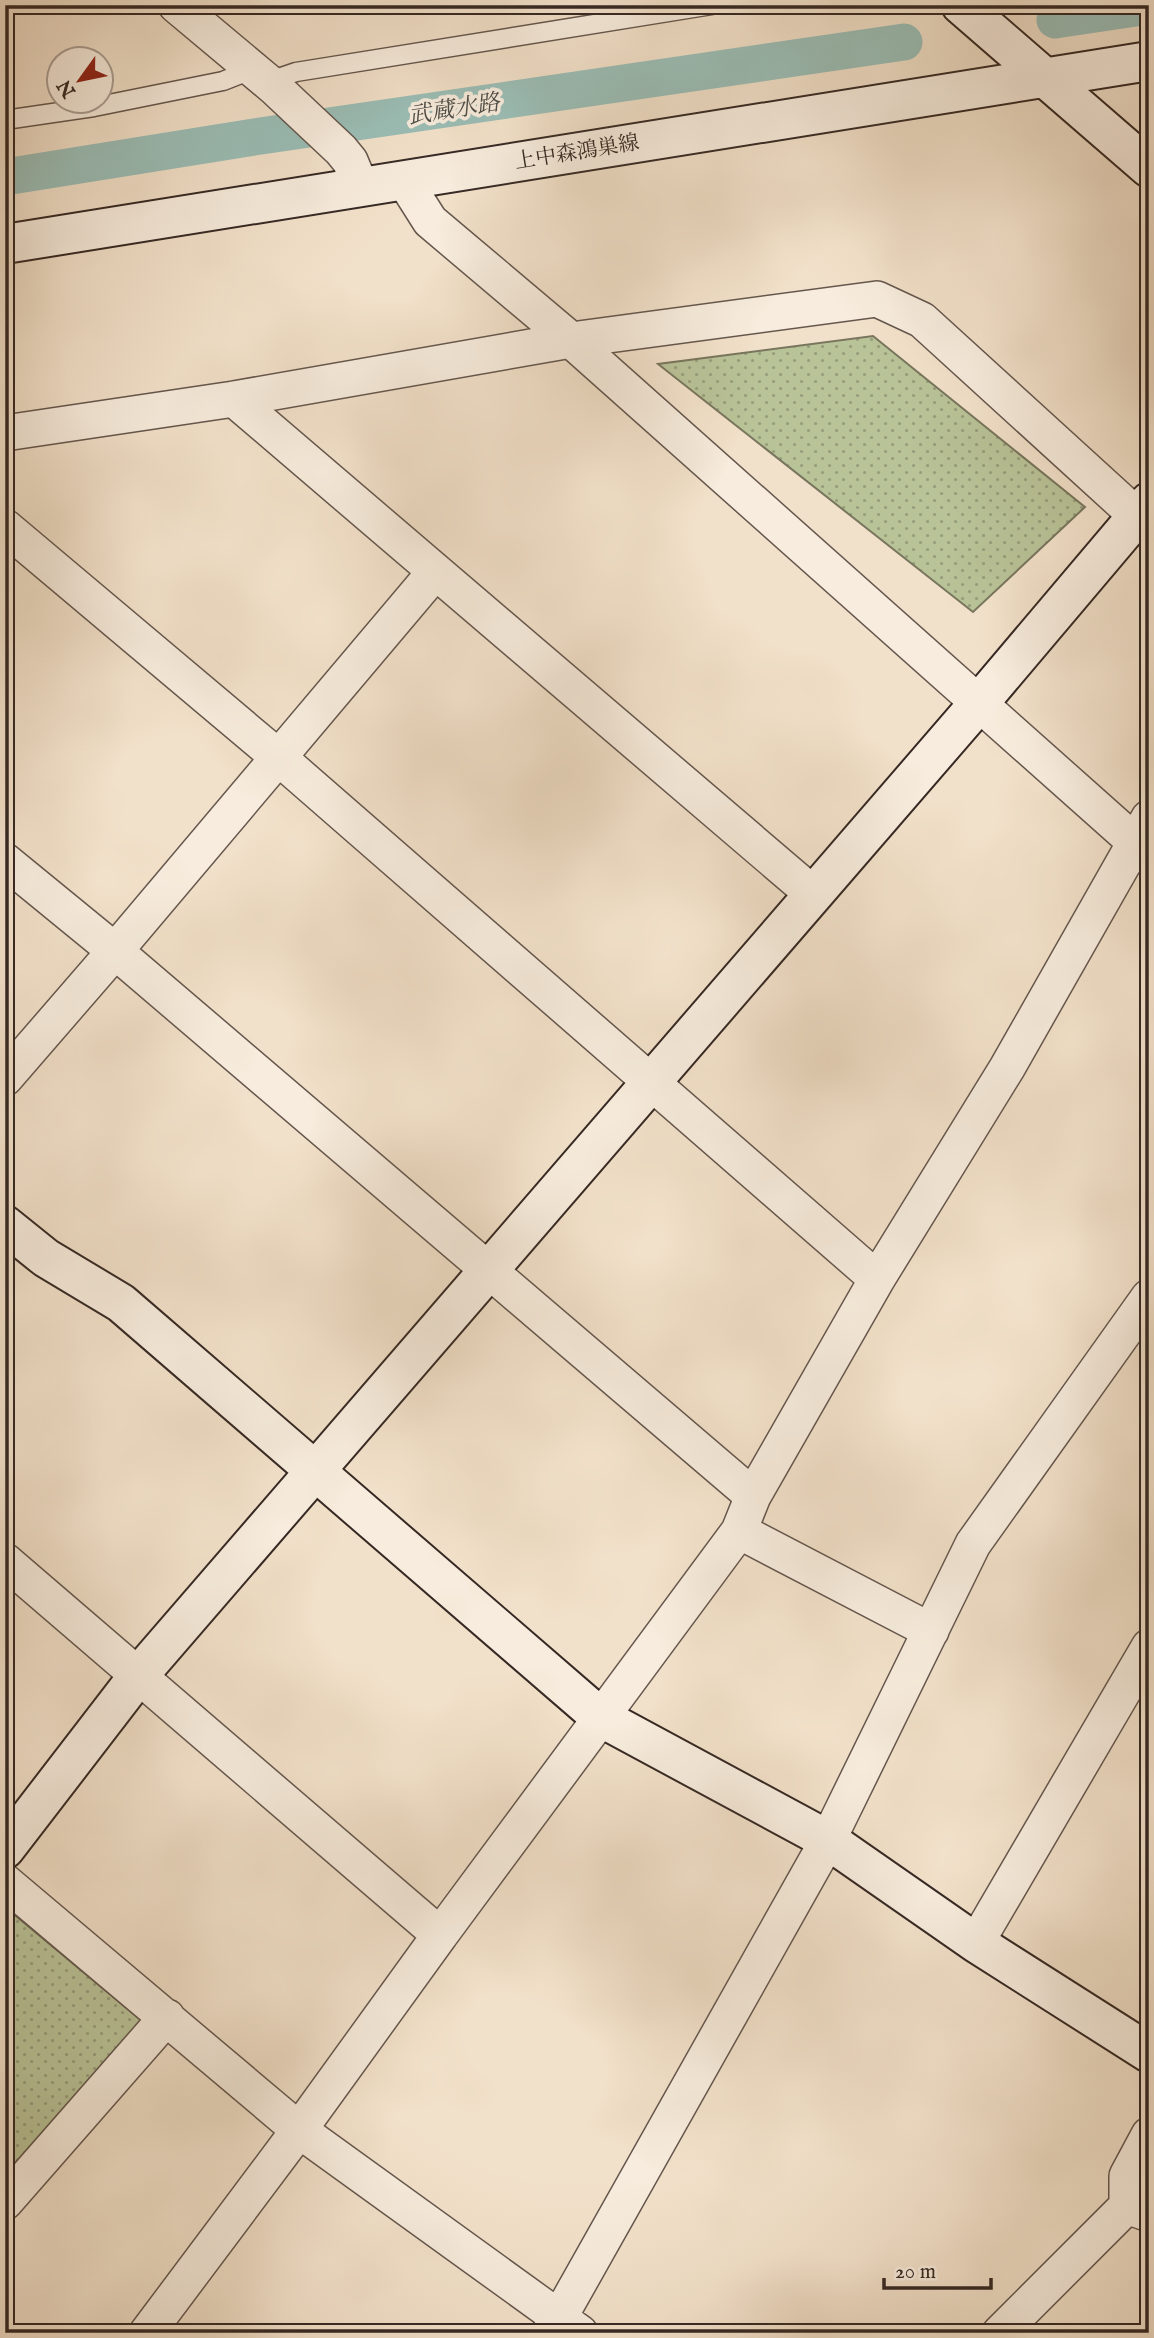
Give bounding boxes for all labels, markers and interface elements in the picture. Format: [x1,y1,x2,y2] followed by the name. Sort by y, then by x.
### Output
[46,46,116,116] north arrow
[53,74,83,102] text: N
[406,88,504,132] water label: 武蔵水路
[513,130,641,176] street label: 上中森鴻巣線
[884,2247,991,2291] scale bar
[895,2259,936,2286] text: 20 m

